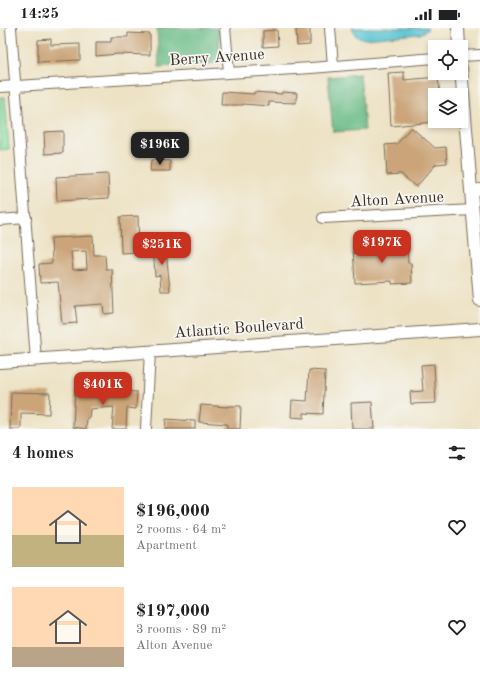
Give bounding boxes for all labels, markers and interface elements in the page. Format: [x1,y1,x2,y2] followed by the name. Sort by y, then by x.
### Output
[20,7,59,22] text: 14:25
[428,40,468,128] map controls
[428,40,468,80] button: locate
[169,47,265,69] street label: Berry Avenue
[428,88,468,128] button: layers
[132,132,188,166] pin: $196K
[140,138,180,151] text: $196K
[350,190,444,210] street label: Alton Avenue
[354,230,410,264] pin: $197K
[134,232,190,266] pin: $251K
[362,236,402,249] text: $197K
[142,238,182,251] text: $251K
[174,316,304,342] street label: Atlantic Boulevard
[75,372,131,406] pin: $401K
[83,378,123,391] text: $401K
[446,442,468,464] icon: filters
[12,445,74,462] text: 4 homes
[44,503,92,551] icon: home
[136,503,210,520] text: $196,000
[446,516,468,538] icon: heart
[136,523,226,536] text: 2 rooms · 64 m²
[136,539,197,552] text: Apartment
[44,603,92,651] icon: home
[136,603,210,620] text: $197,000
[446,616,468,638] icon: heart
[136,623,226,636] text: 3 rooms · 89 m²
[136,639,212,652] text: Alton Avenue

